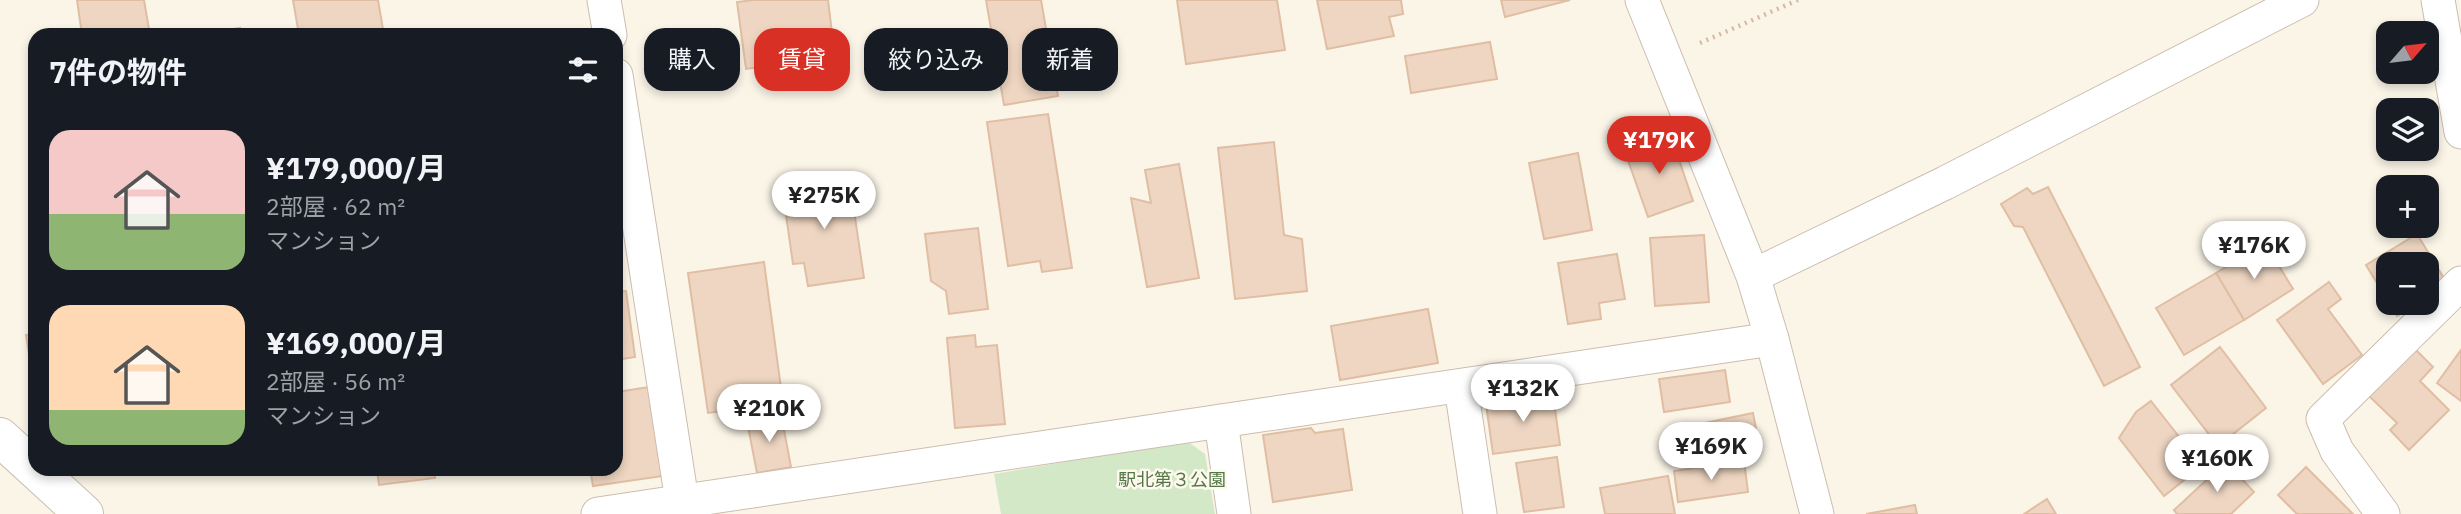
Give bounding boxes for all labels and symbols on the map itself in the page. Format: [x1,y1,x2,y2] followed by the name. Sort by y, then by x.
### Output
[2376,21,2440,84] north arrow
[1610,116,1708,176] pin: ¥179K
[775,172,873,231] pin: ¥275K
[2205,222,2303,281] pin: ¥176K
[1474,364,1572,424] pin: ¥132K
[720,384,818,444] pin: ¥210K
[1662,422,1760,482] pin: ¥169K
[2168,434,2266,494] pin: ¥160K
[1118,468,1226,491] park label: 駅北第３公園

